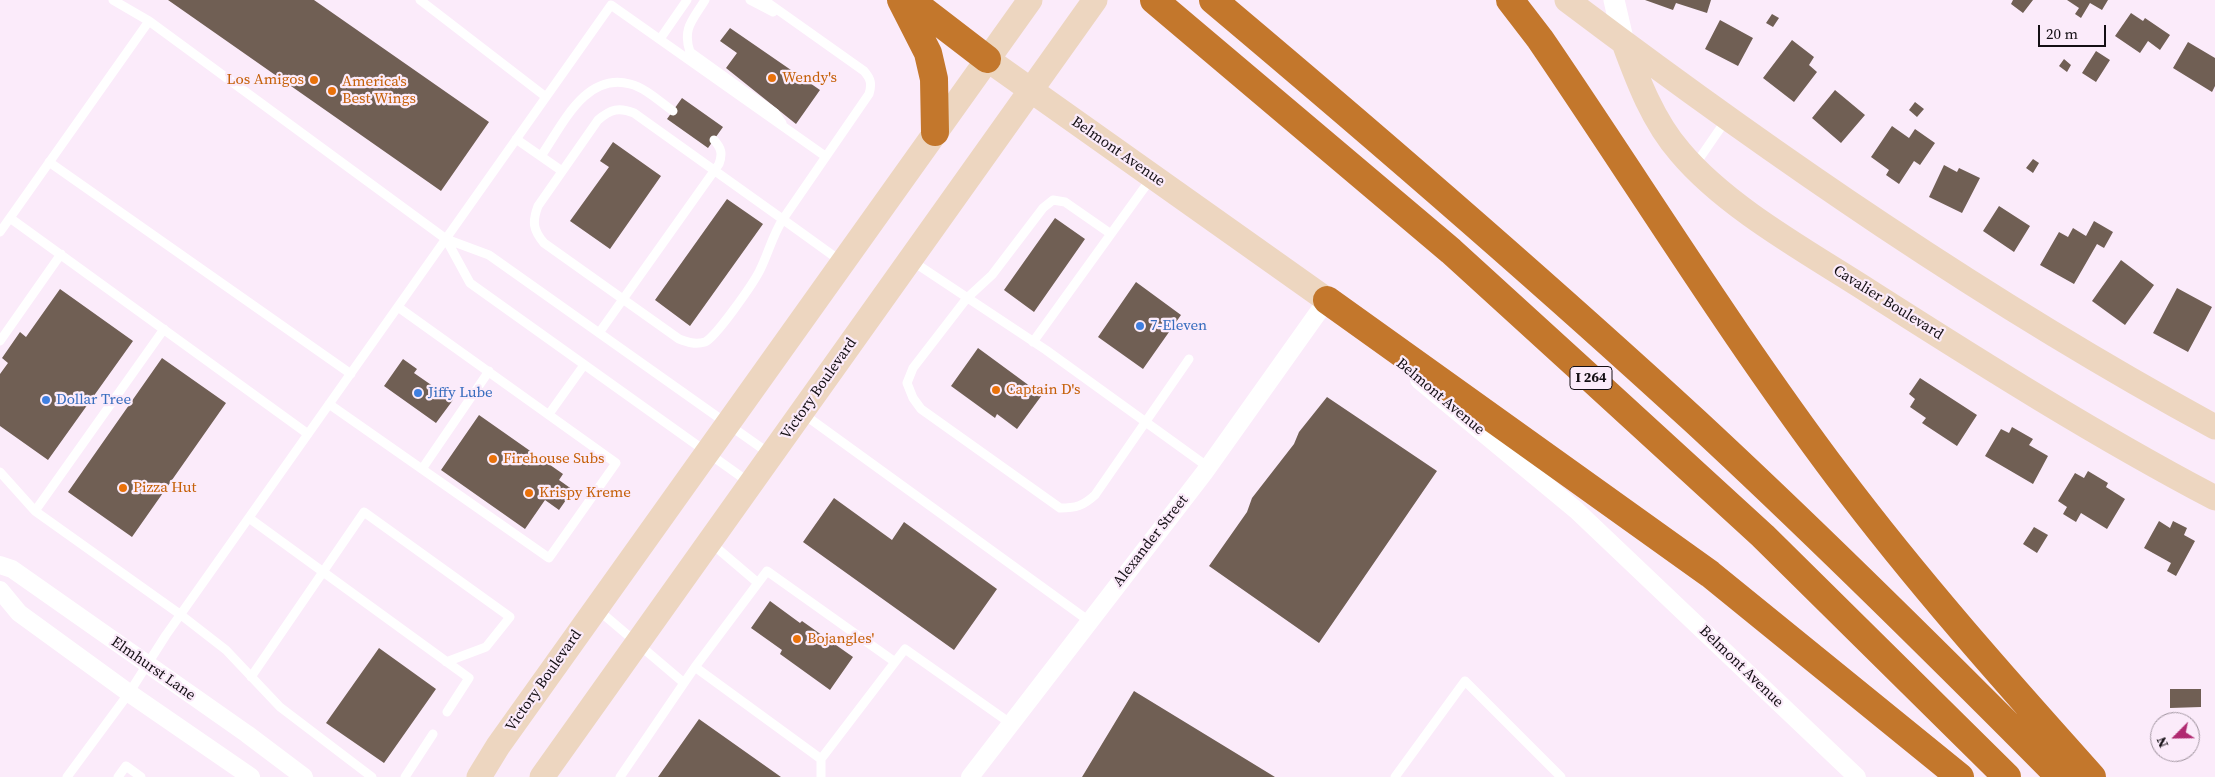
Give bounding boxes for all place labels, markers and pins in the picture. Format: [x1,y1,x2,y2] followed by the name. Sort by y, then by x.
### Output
[782,69,837,87] place label: Wendy's
[227,71,304,89] place label: Los Amigos
[766,72,778,84] marker: Wendy's
[342,73,416,108] place label: America's Best Wings
[308,74,320,86] marker: Los Amigos
[326,85,338,97] marker: America's Best Wings
[1150,317,1207,335] place label: 7-Eleven
[1134,320,1146,332] marker: 7-Eleven
[1006,381,1080,399] place label: Captain D's
[428,384,493,402] place label: Jiffy Lube
[990,384,1002,396] marker: Captain D's
[412,387,424,399] marker: Jiffy Lube
[56,391,131,409] place label: Dollar Tree
[40,394,52,406] marker: Dollar Tree
[503,450,605,468] place label: Firehouse Subs
[487,453,499,465] marker: Firehouse Subs
[133,479,196,497] place label: Pizza Hut
[117,482,129,494] marker: Pizza Hut
[539,484,631,502] place label: Krispy Kreme
[523,487,535,499] marker: Krispy Kreme
[807,630,874,648] place label: Bojangles'
[791,633,803,645] marker: Bojangles'

